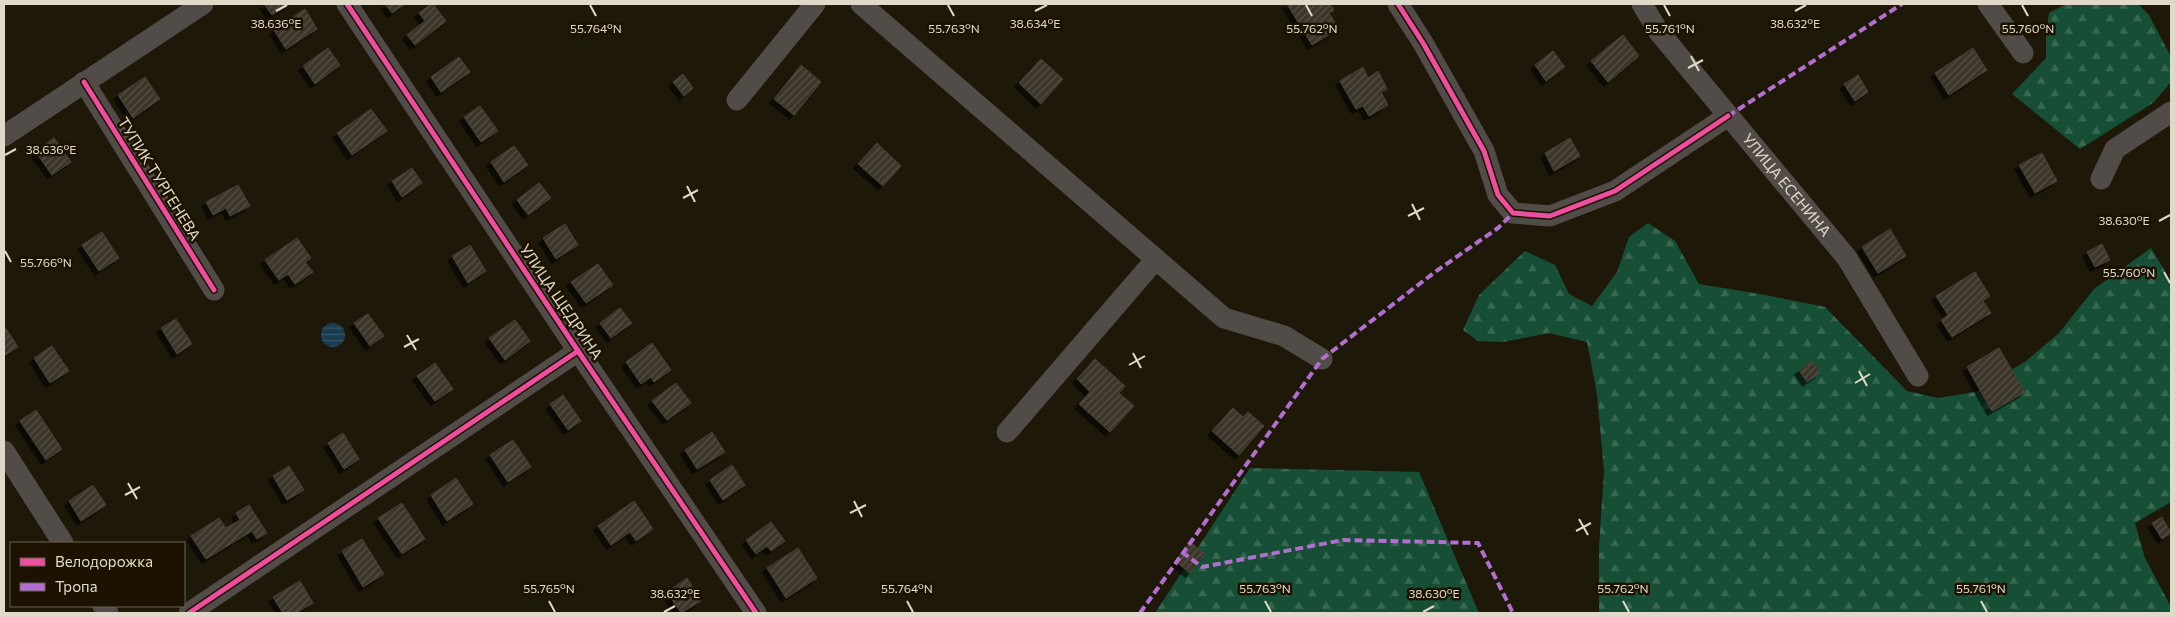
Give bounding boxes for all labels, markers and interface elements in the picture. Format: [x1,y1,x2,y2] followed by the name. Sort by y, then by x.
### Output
[251,16,301,30] text: 38.636°E
[1010,16,1060,30] text: 38.634°E
[1770,16,1820,30] text: 38.632°E
[570,21,622,35] text: 55.764°N
[928,21,980,35] text: 55.763°N
[1286,21,1338,35] text: 55.762°N
[1645,21,1695,35] text: 55.761°N
[2002,21,2054,35] text: 55.760°N
[115,114,205,243] street label: ТУПИК ТУРГЕНЕВА
[1739,129,1835,240] street label: УЛИЦА ЕСЕНИНА
[26,142,76,156] text: 38.636°E
[2098,213,2150,227] text: 38.630°E
[517,240,607,362] street label: УЛИЦА ЩЕДРИНА
[20,255,72,269] text: 55.766°N
[2103,265,2155,279] text: 55.760°N
[10,542,185,607] legend
[55,552,153,570] text: Велодорожка
[55,577,97,595] text: Тропа
[523,581,575,595] text: 55.765°N
[881,581,933,595] text: 55.764°N
[1239,581,1291,595] text: 55.763°N
[1597,581,1649,595] text: 55.762°N
[1956,581,2006,595] text: 55.761°N
[650,586,700,600] text: 38.632°E
[1408,586,1460,600] text: 38.630°E

